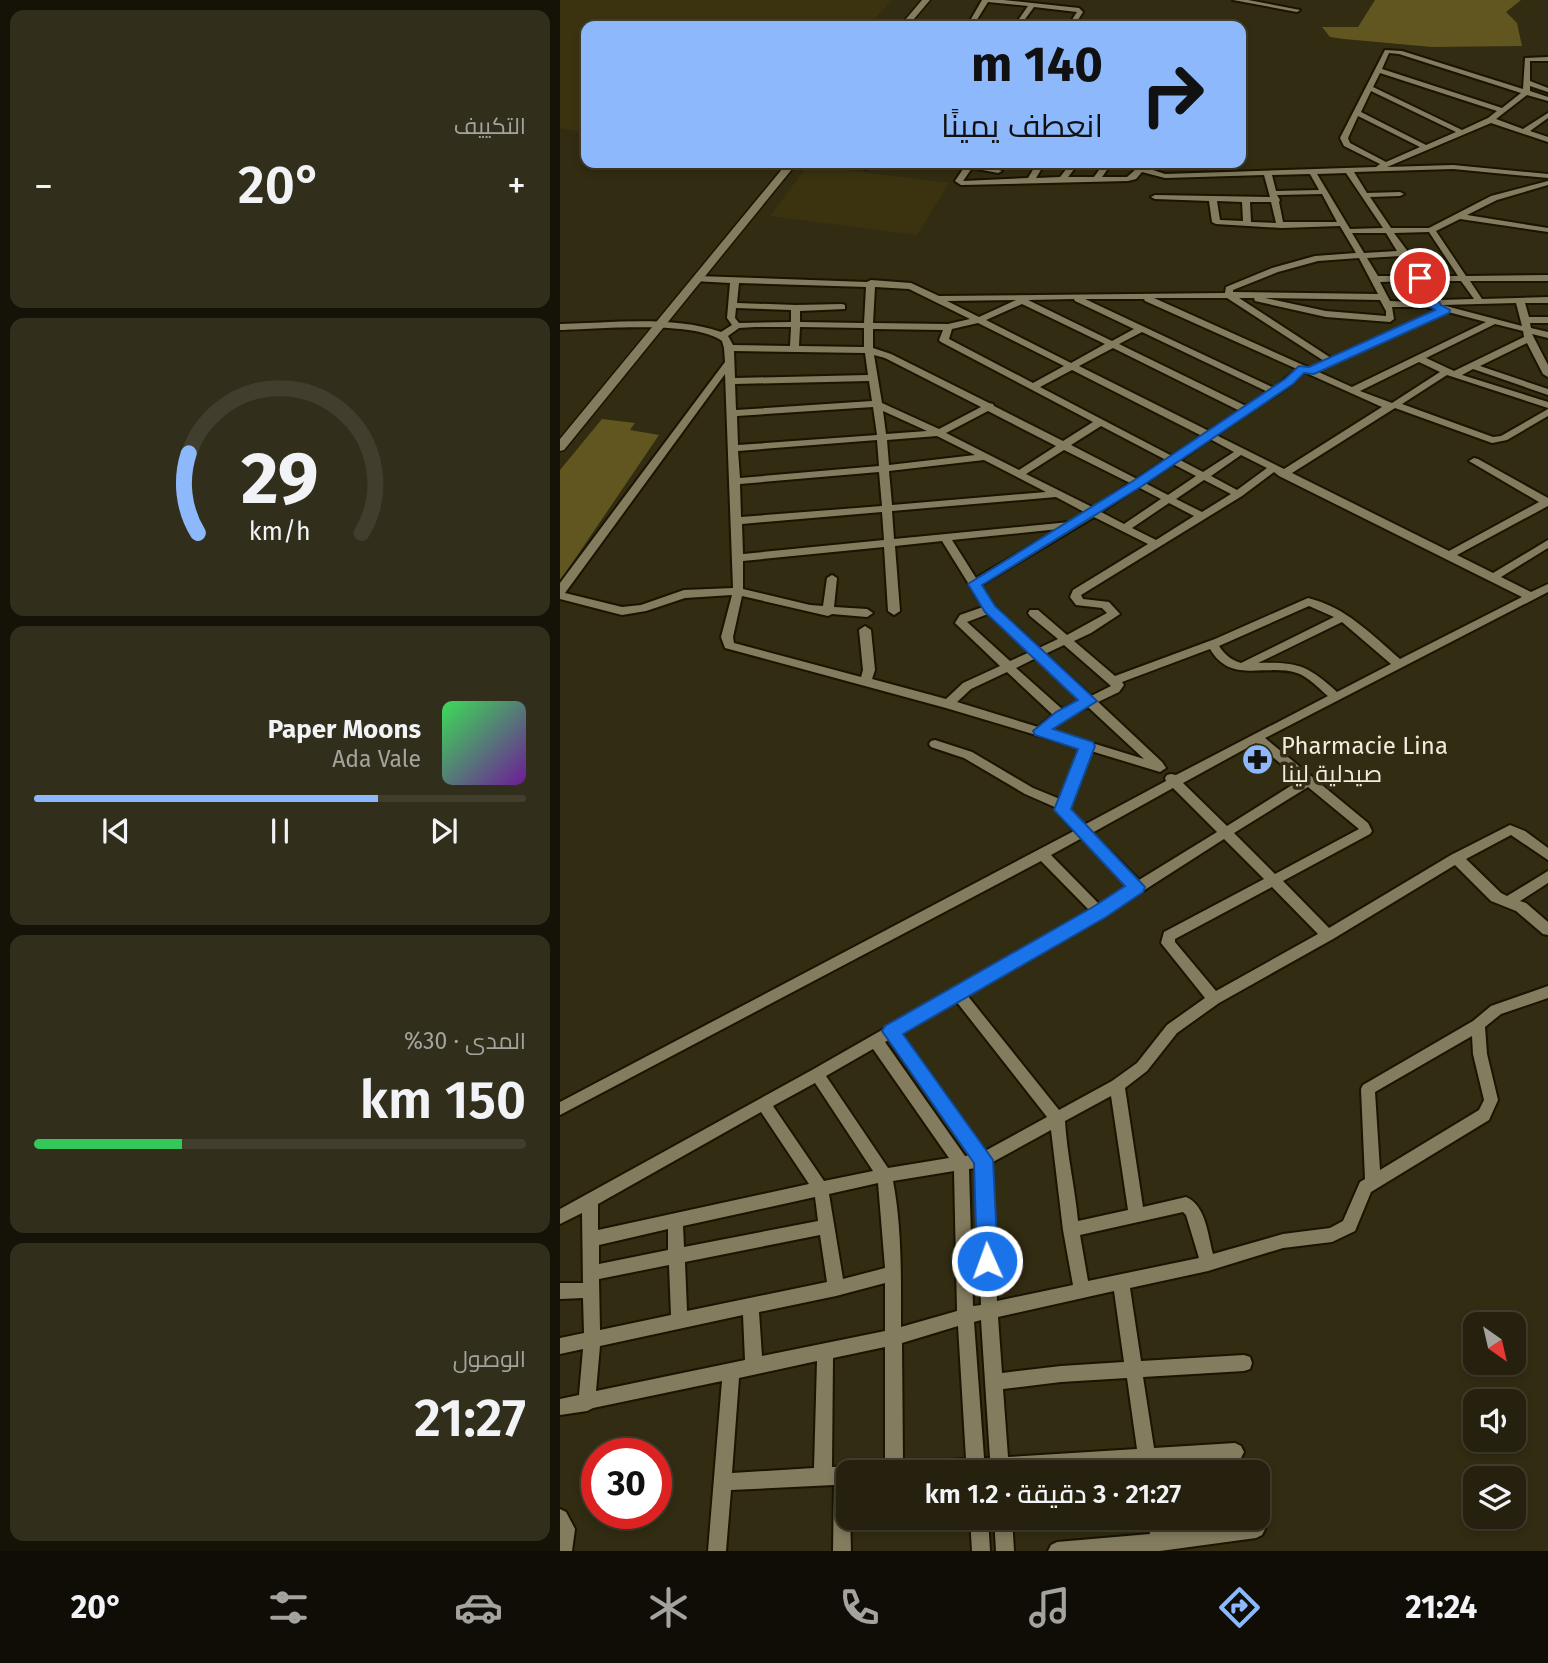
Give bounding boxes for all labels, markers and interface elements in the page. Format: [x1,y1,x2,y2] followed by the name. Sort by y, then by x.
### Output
[971,35,1103,94] text: 140 m
[1127,49,1218,140] icon: right
[941,107,1103,145] text: انعطف يمينًا
[454,112,526,140] text: التكييف
[238,154,322,217] text: 20°
[34,163,53,209] text: −
[507,163,526,209] text: +
[1390,248,1450,308] pin
[1401,259,1439,297] icon: arrive
[241,436,319,523] text: 29
[249,517,311,547] text: km/h
[268,714,421,745] text: Paper Moons
[1281,732,1448,788] place label: Pharmacie Lina صيدلية لينا
[1241,743,1275,777] pharmacy icon: Pharmacie Lina صيدلية لينا
[332,745,421,773] text: Ada Vale
[97,812,135,850] icon: previous
[261,812,299,850] icon: pause
[425,812,463,850] icon: next
[404,1027,526,1055] text: المدى · 30%
[360,1069,526,1132] text: 150 km
[950,1224,1024,1298] position arrow
[1463,1312,1526,1376] north arrow
[1463,1312,1526,1529] map controls
[453,1345,526,1373] text: الوصول
[414,1387,526,1450] text: 21:27
[1463,1389,1526,1452] button: sound
[581,1438,672,1529] speed limit sign: 30
[1463,1466,1526,1529] button: layers
[925,1479,1181,1510] text: 21:27 · 3 دقيقة · 1.2 km
[264,1583,313,1632] icon: filters
[454,1583,503,1632] icon: car
[644,1583,693,1632] icon: climate
[835,1583,884,1632] icon: phone
[1025,1583,1074,1632] icon: music
[1215,1583,1264,1632] icon: directions
[71,1588,123,1626] text: 20°
[1405,1588,1477,1626] text: 21:24

